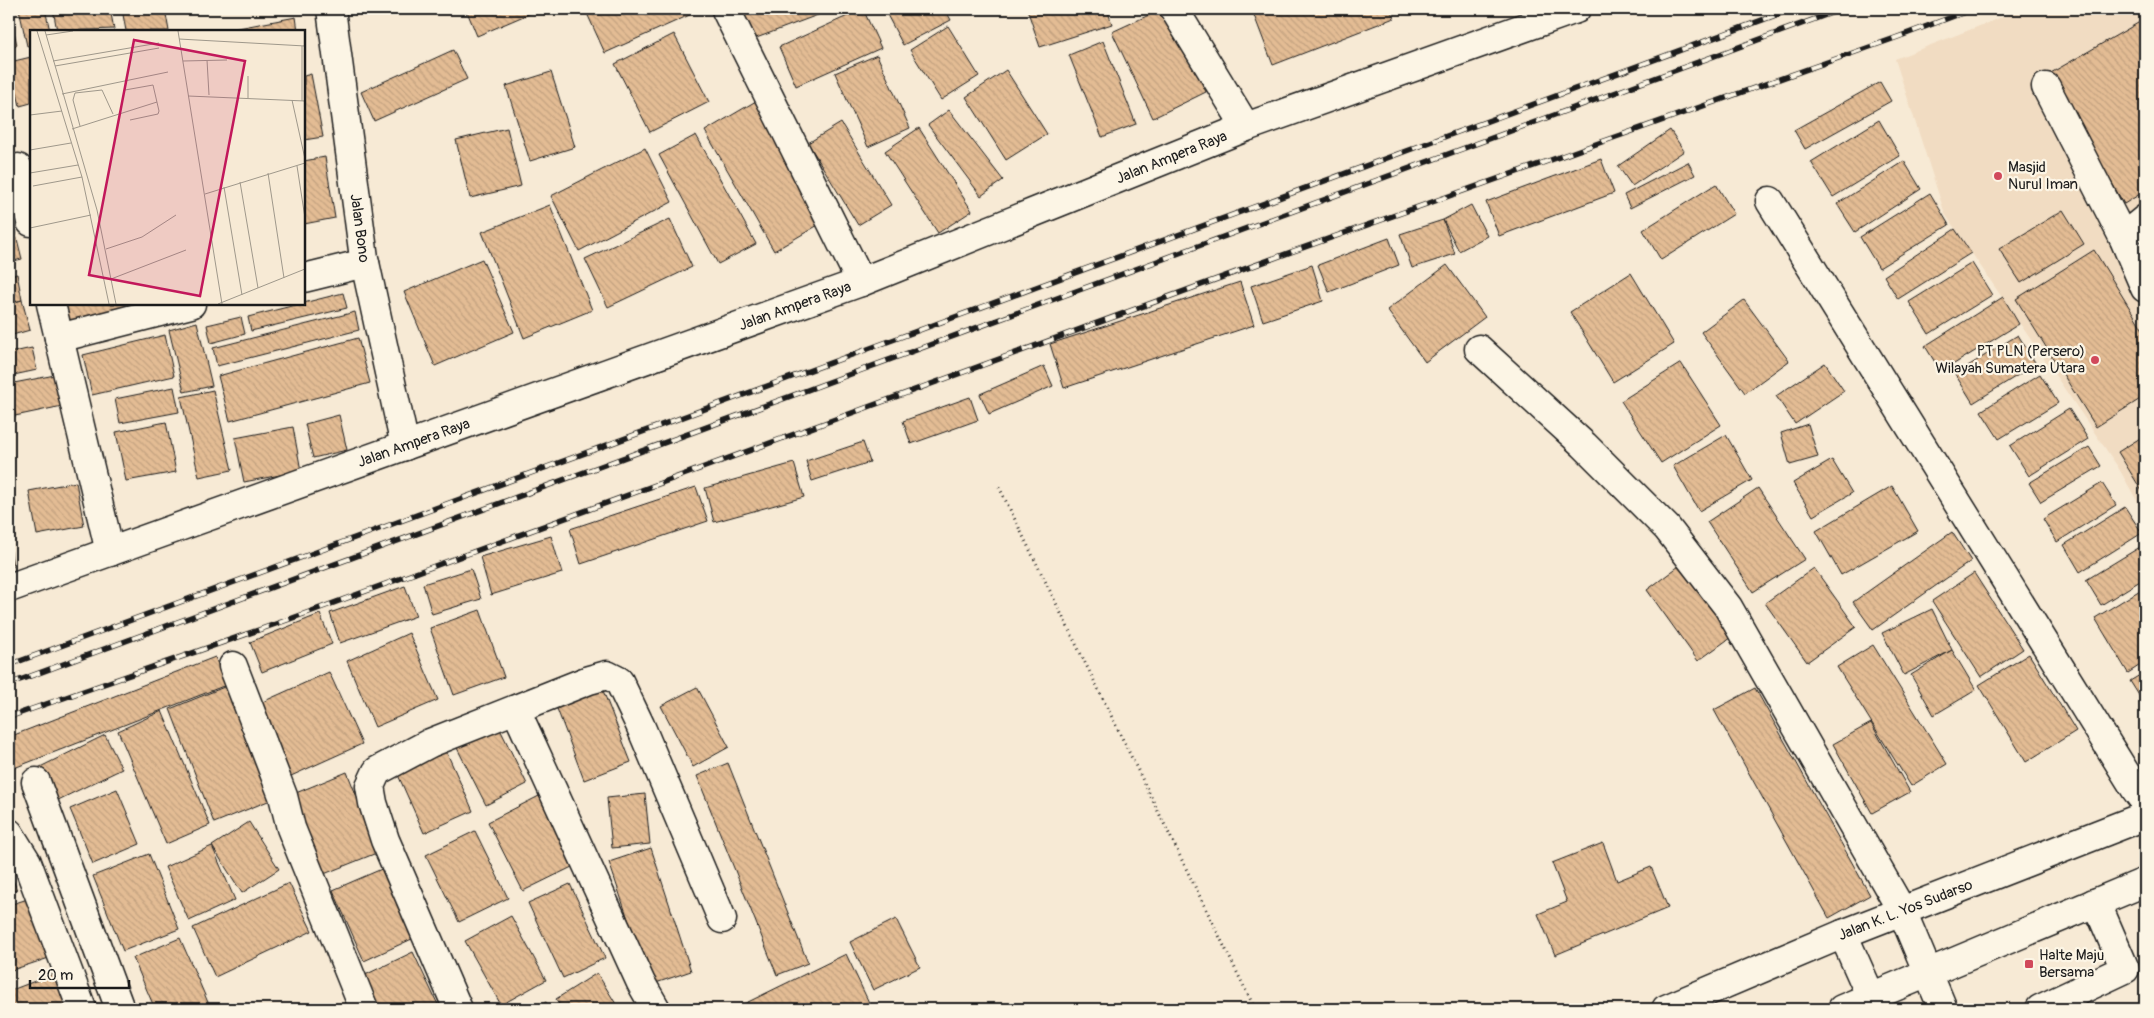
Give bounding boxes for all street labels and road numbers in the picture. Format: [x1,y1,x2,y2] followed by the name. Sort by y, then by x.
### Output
[1113,127,1230,188] street label: Jalan Ampera Raya
[346,193,374,265] street label: Jalan Bono
[736,277,854,335] street label: Jalan Ampera Raya
[355,414,473,472] street label: Jalan Ampera Raya
[1835,875,1975,945] street label: Jalan K. L. Yos Sudarso

